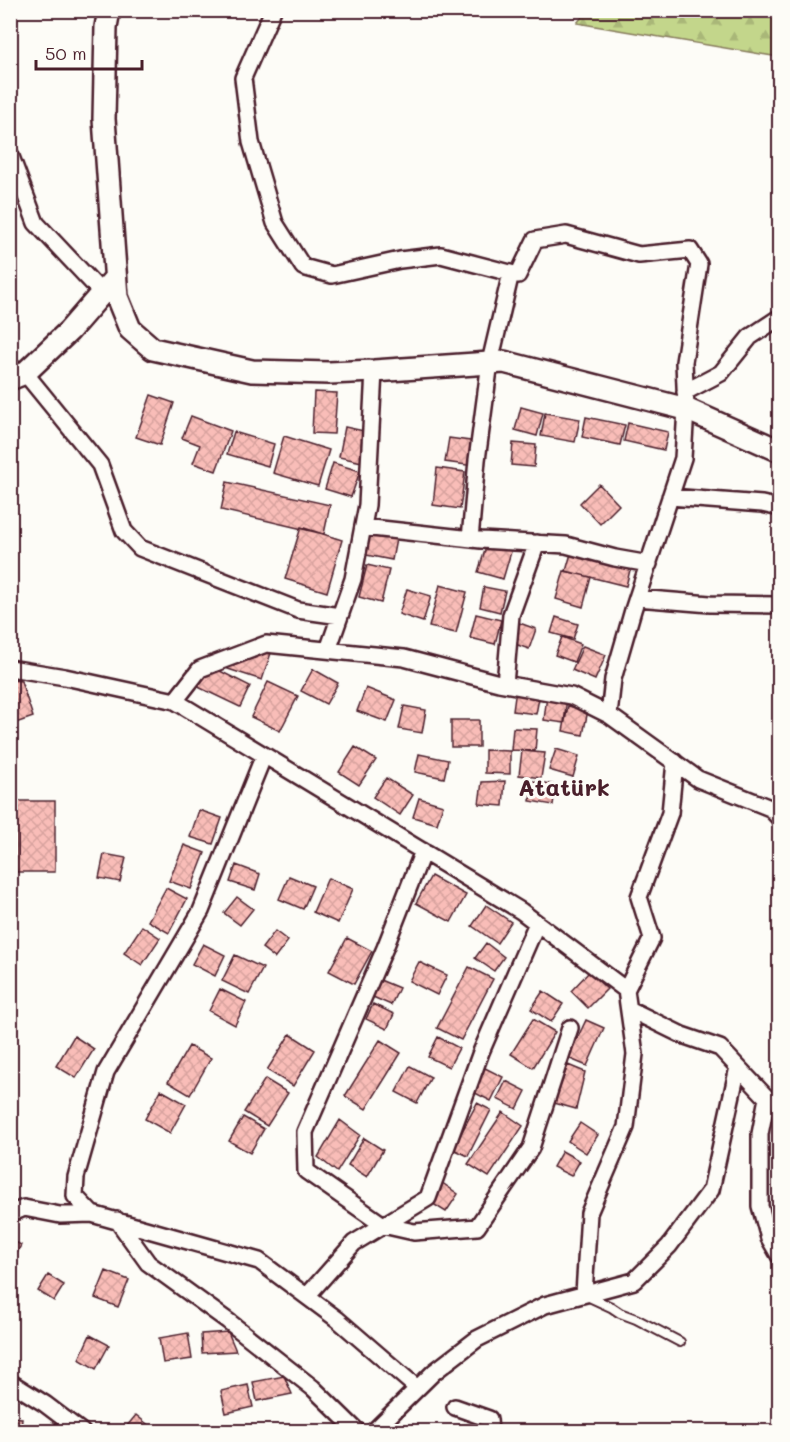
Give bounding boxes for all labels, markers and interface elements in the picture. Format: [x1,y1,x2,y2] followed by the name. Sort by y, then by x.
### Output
[36,33,142,71] scale bar
[45,41,87,65] text: 50 m
[518,771,610,802] district label: Atatürk

